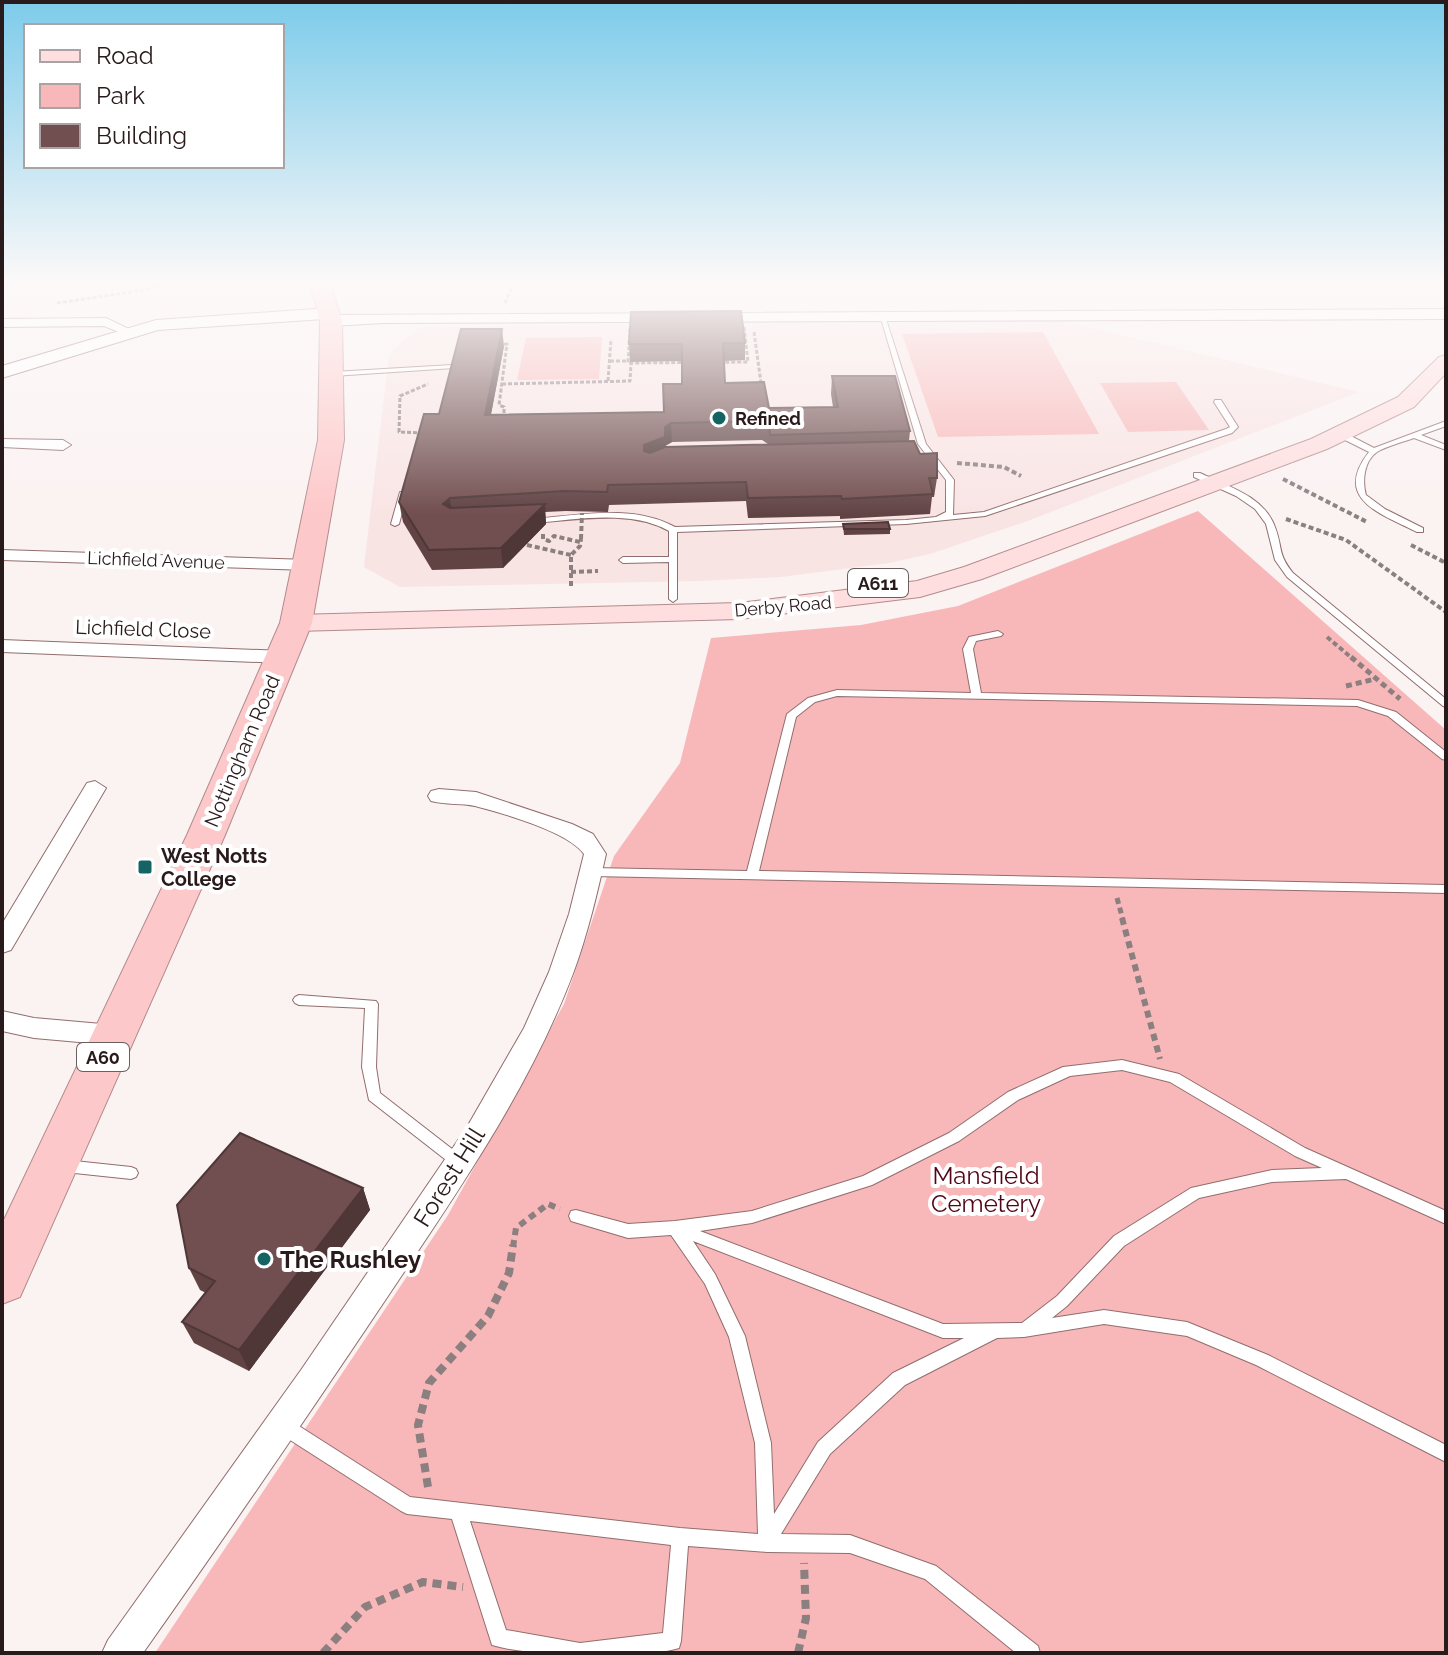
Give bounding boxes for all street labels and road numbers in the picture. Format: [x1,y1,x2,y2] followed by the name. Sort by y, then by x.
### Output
[87,547,226,573] street label: Lichfield Avenue
[848,569,908,597] road number: A611
[733,591,833,621] street label: Derby Road
[75,615,212,643] street label: Lichfield Close
[199,671,285,831] street label: Nottingham Road
[77,1043,129,1071] road number: A60
[407,1122,491,1232] street label: Forest Hill

